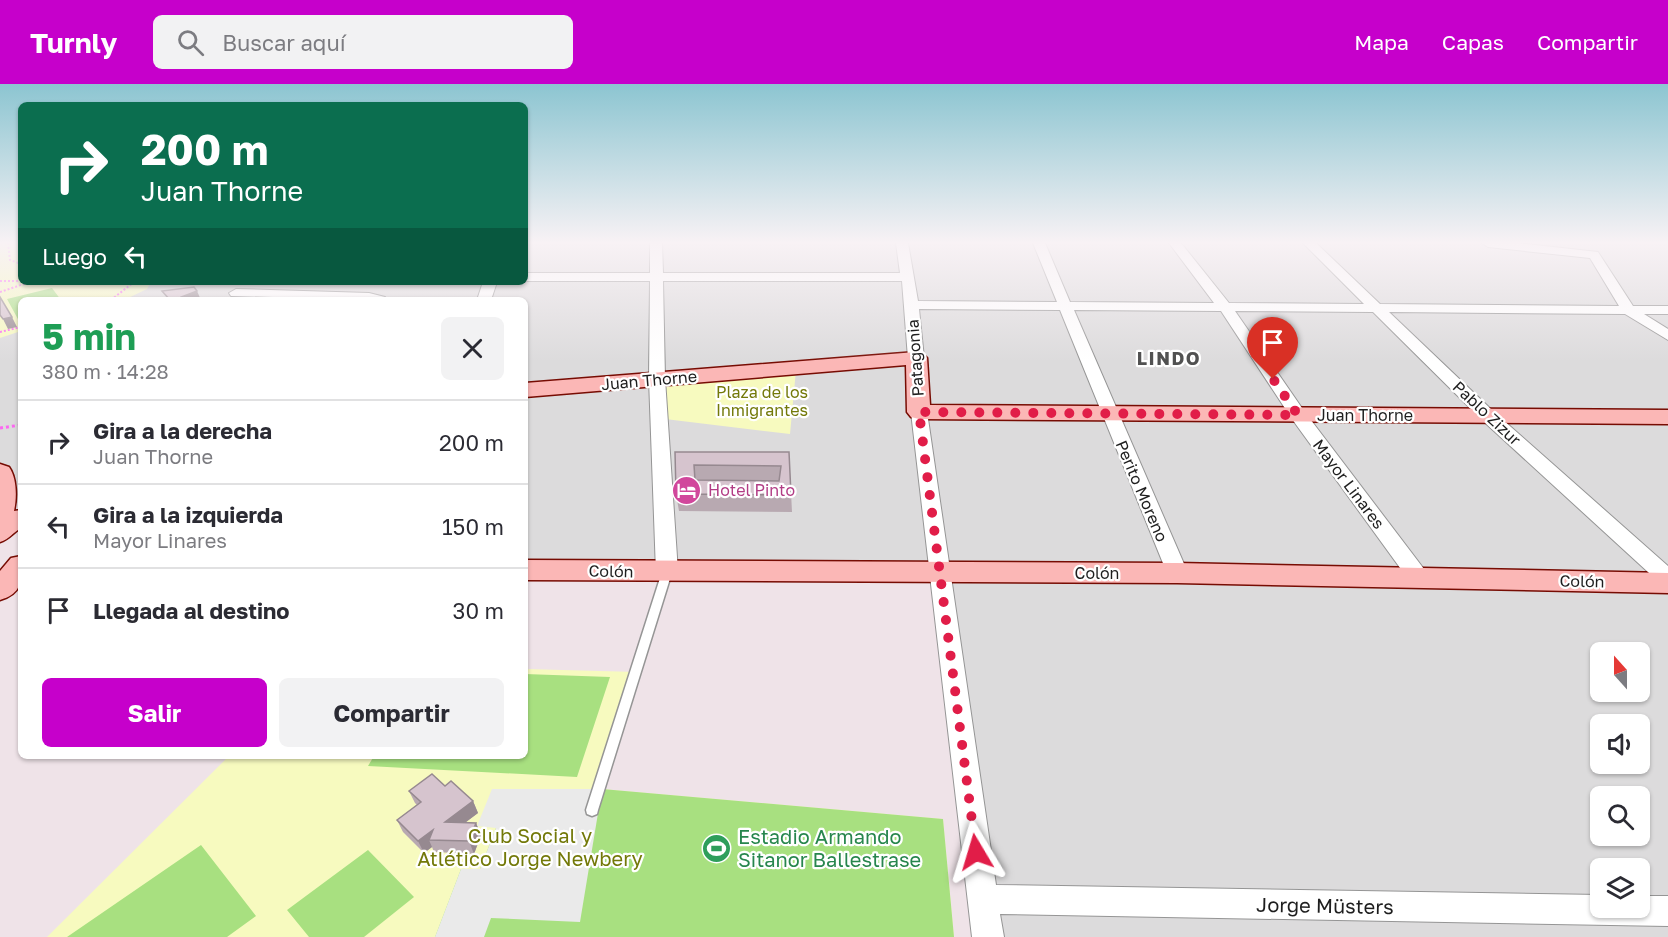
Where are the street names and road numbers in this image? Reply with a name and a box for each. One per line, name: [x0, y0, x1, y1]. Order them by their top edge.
street label: Patagonia: [902, 319, 928, 397]
street label: Juan Thorne: [600, 366, 698, 394]
street label: Pablo Zizur: [1449, 376, 1525, 450]
street label: Juan Thorne: [1317, 405, 1413, 425]
street label: Mayor Linares: [1309, 435, 1389, 533]
street label: Perito Moreno: [1112, 437, 1172, 545]
street label: Colón: [588, 561, 634, 581]
street label: Colón: [1075, 563, 1119, 583]
street label: Colón: [1559, 571, 1605, 591]
street label: Jorge Müsters: [1256, 892, 1394, 918]

